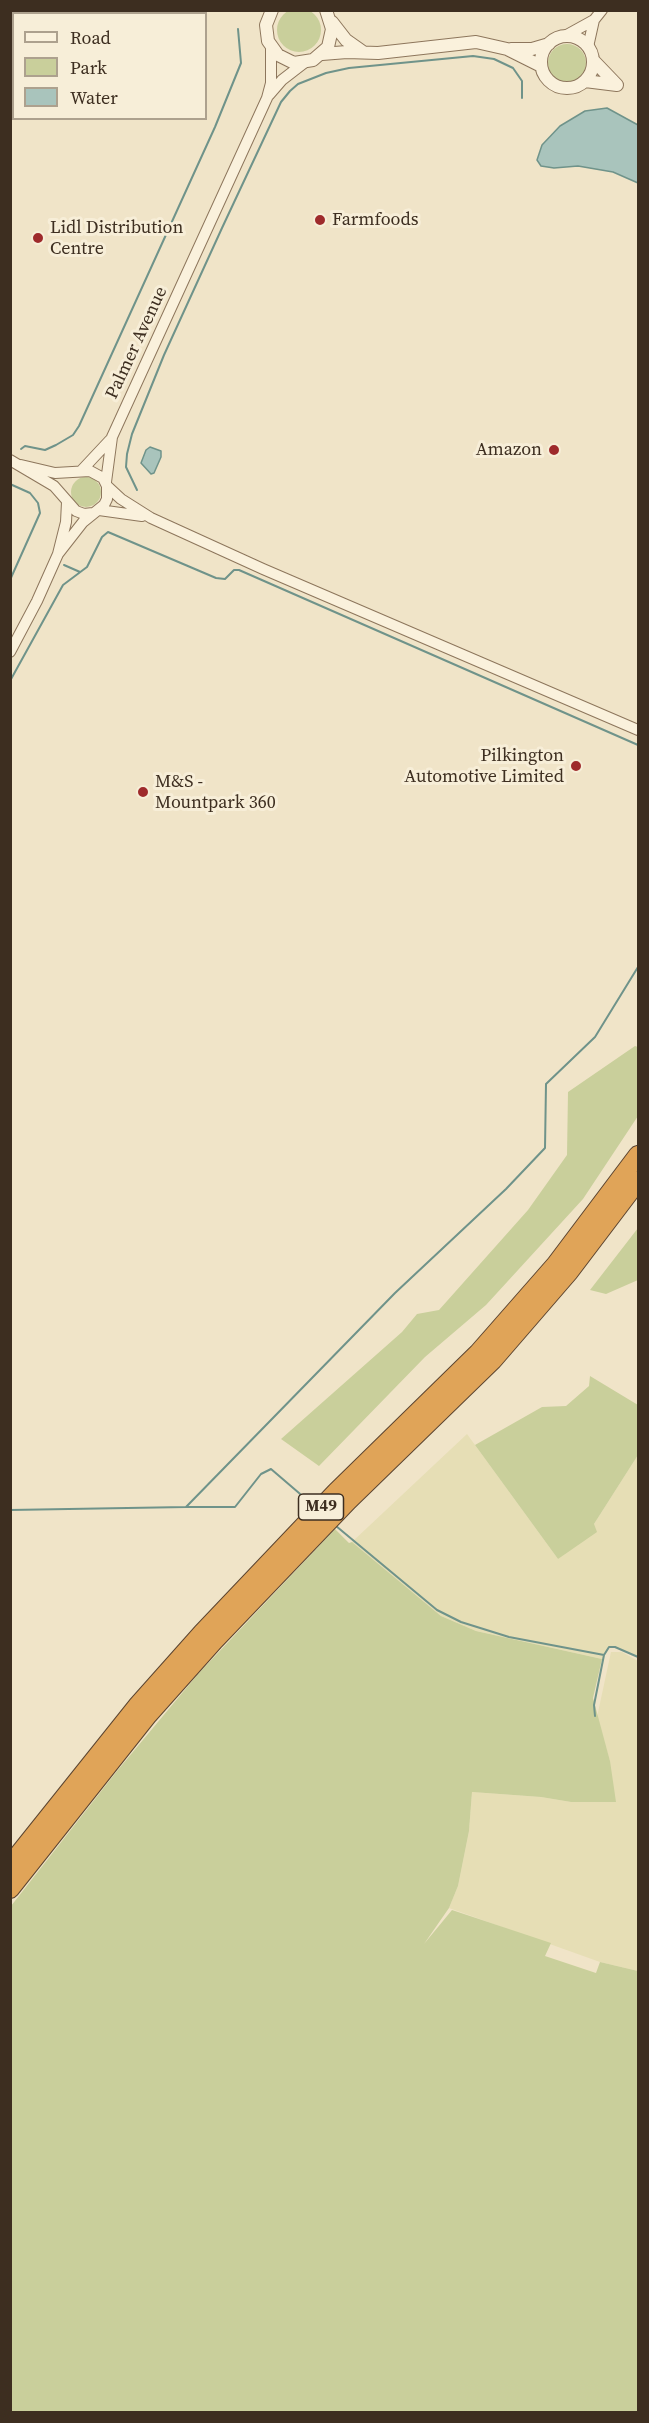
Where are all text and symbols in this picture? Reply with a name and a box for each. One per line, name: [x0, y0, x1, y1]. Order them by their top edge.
legend: [12, 12, 207, 120]
text: Road: [70, 25, 111, 50]
text: Park: [70, 55, 107, 80]
text: Water: [70, 85, 118, 110]
place label: Farmfoods: [332, 209, 418, 231]
marker: Farmfoods: [313, 213, 327, 227]
place label: Lidl Distribution Centre: [50, 217, 183, 260]
marker: Lidl Distribution Centre: [31, 231, 45, 245]
street label: Palmer Avenue: [102, 283, 172, 403]
place label: Amazon: [476, 439, 542, 461]
marker: Amazon: [547, 443, 561, 457]
place label: Pilkington Automotive Limited: [404, 745, 564, 788]
marker: Pilkington Automotive Limited: [569, 759, 583, 773]
place label: M&S - Mountpark 360: [155, 771, 276, 814]
marker: M&S - Mountpark 360: [136, 785, 150, 799]
road number: M49: [298, 1494, 344, 1520]

